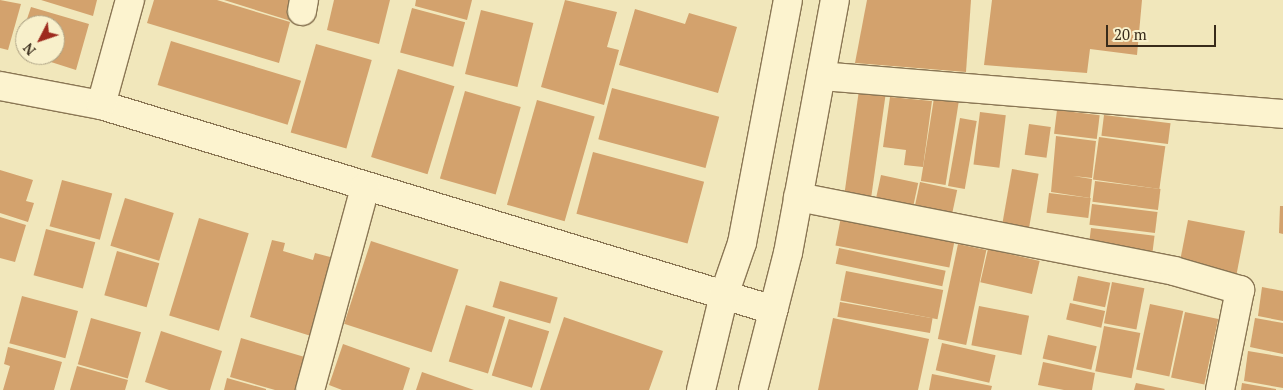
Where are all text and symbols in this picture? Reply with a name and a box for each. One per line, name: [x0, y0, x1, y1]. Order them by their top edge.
north arrow: [15, 15, 65, 65]
scale bar: [1108, 15, 1218, 47]
text: 20 m: [1114, 24, 1147, 44]
text: N: [18, 39, 40, 60]

